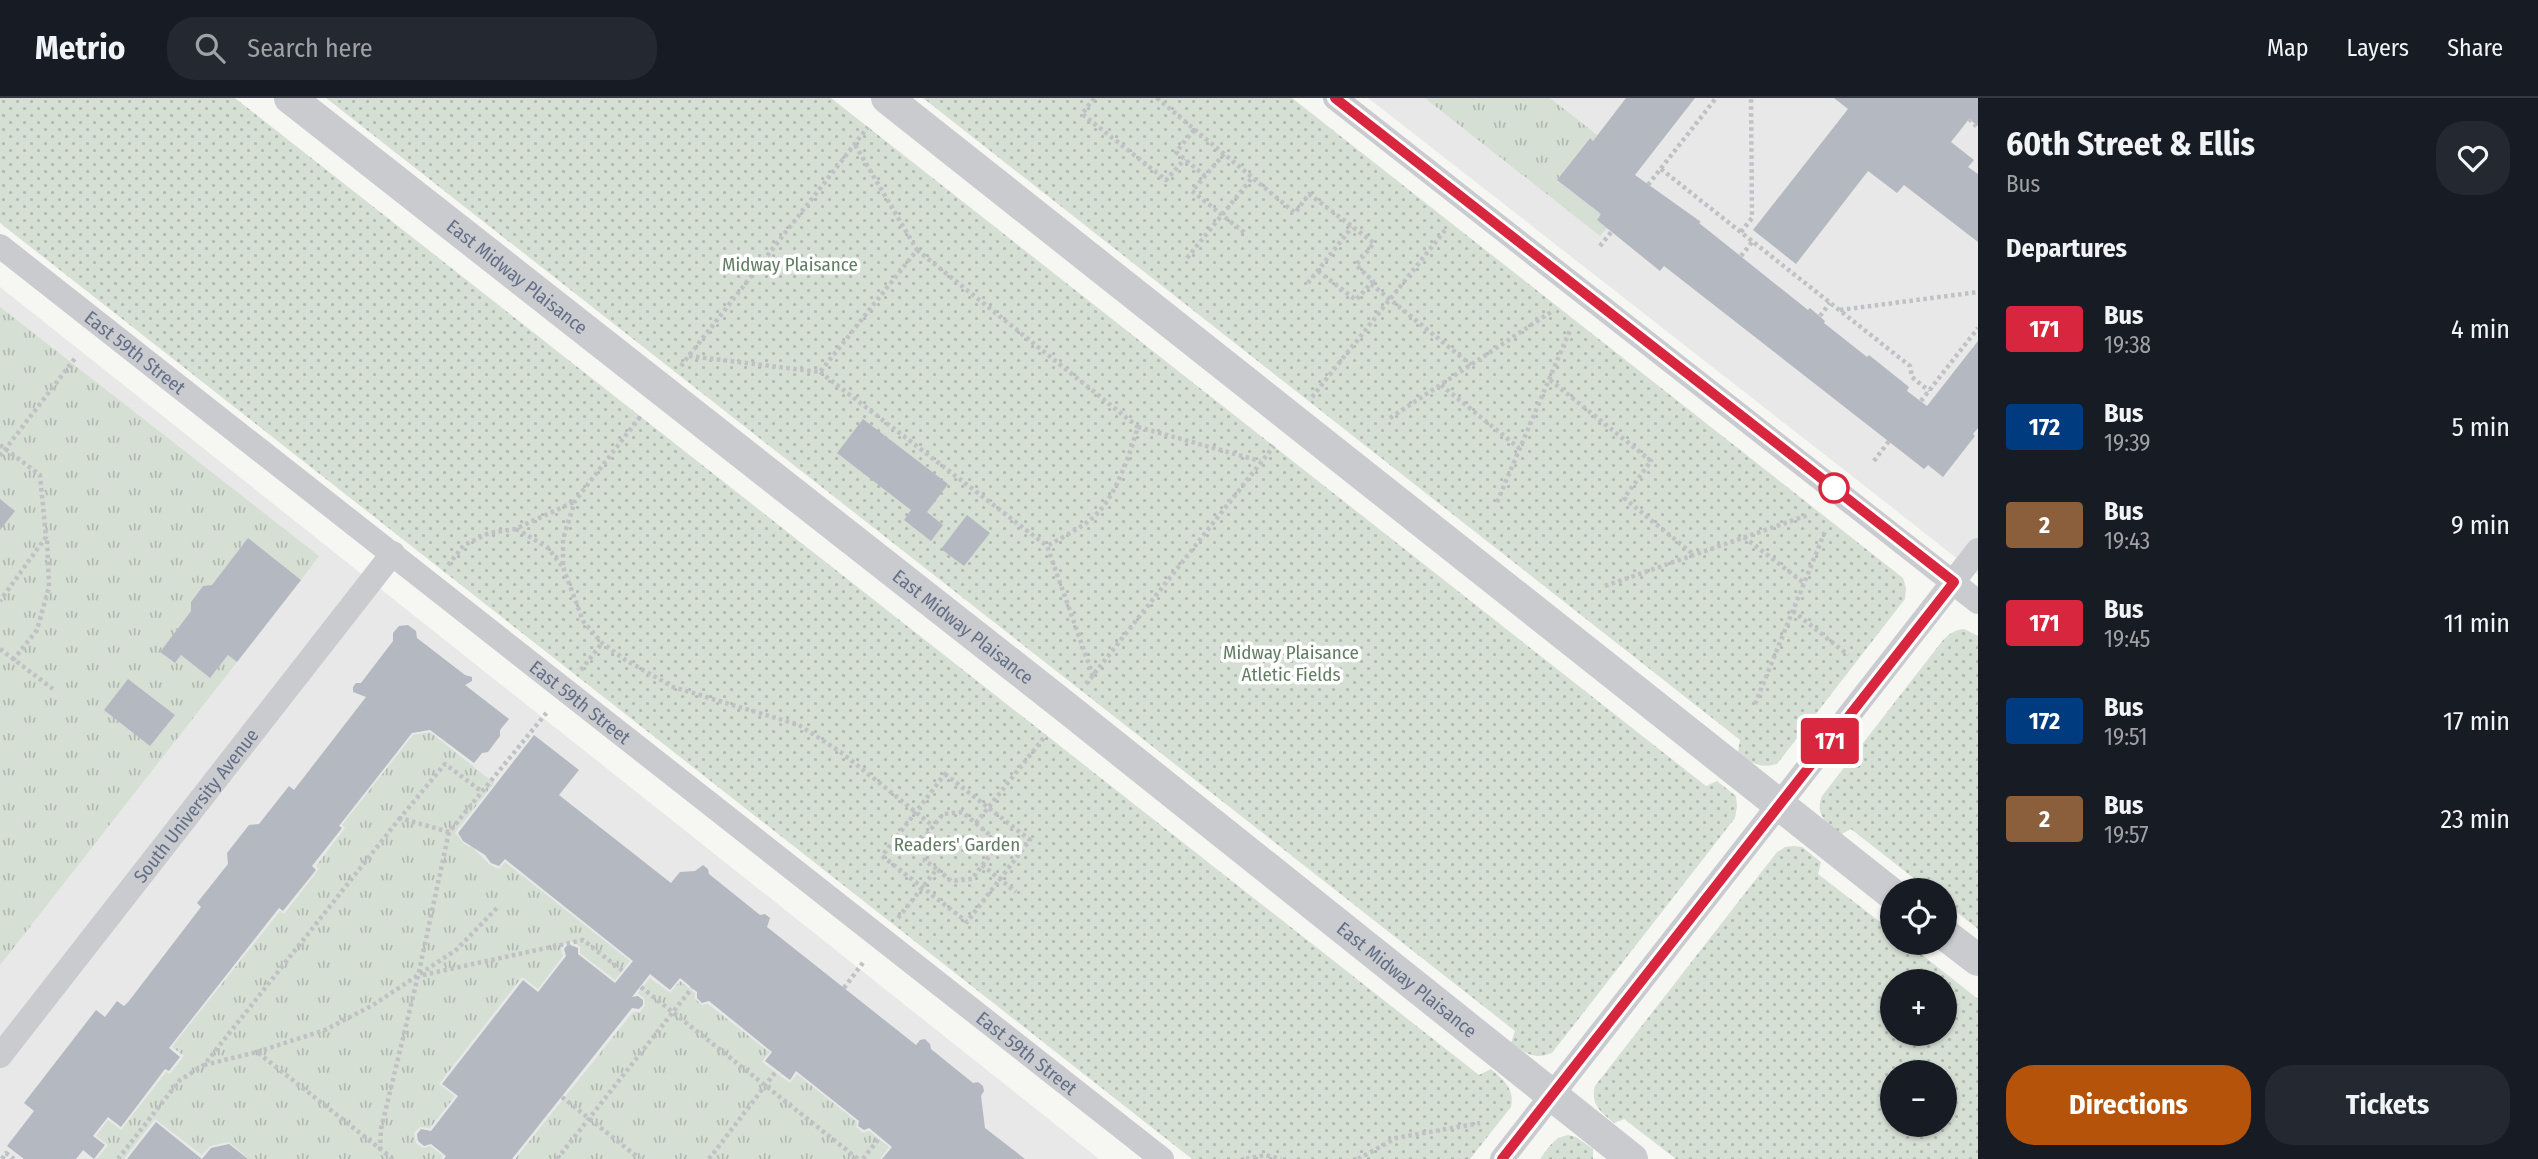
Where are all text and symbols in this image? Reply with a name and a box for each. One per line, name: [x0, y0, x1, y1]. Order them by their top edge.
search box: [167, 17, 657, 80]
text: Metrio: [35, 28, 125, 68]
icon: search: [191, 29, 229, 67]
text: Search here: [247, 33, 373, 64]
text: Map: [2267, 34, 2309, 62]
text: Layers: [2347, 34, 2409, 62]
text: Share: [2447, 34, 2503, 62]
button: heart: [2436, 121, 2510, 195]
text: 60th Street & Ellis: [2006, 124, 2255, 164]
text: Bus: [2006, 170, 2040, 198]
street label: East Midway Plaisance: [442, 214, 592, 339]
text: Departures: [2006, 233, 2127, 264]
park label: Midway Plaisance: [722, 253, 858, 276]
text: Bus: [2104, 300, 2143, 331]
street label: East 59th Street: [80, 306, 191, 399]
text: 4 min: [2451, 314, 2510, 345]
text: 171: [2029, 315, 2060, 343]
text: 19:38: [2104, 331, 2151, 359]
text: Bus: [2104, 398, 2143, 429]
text: 5 min: [2452, 412, 2510, 443]
text: 172: [2029, 413, 2060, 441]
text: 19:39: [2104, 429, 2151, 457]
unlabelled marker: [1819, 473, 1849, 503]
text: Bus: [2104, 496, 2143, 527]
text: 9 min: [2451, 510, 2510, 541]
text: 2: [2039, 511, 2050, 539]
text: 19:43: [2104, 527, 2150, 555]
street label: East Midway Plaisance: [888, 564, 1038, 689]
text: Bus: [2104, 594, 2143, 625]
text: 11 min: [2444, 608, 2510, 639]
text: 171: [2029, 609, 2060, 637]
text: 19:45: [2104, 625, 2150, 653]
park label: Midway Plaisance Atletic Fields: [1223, 641, 1359, 686]
street label: East 59th Street: [525, 655, 636, 749]
text: Bus: [2104, 692, 2143, 723]
text: 17 min: [2443, 706, 2510, 737]
text: 172: [2029, 707, 2060, 735]
line badge: 171: [1790, 718, 1870, 764]
text: 19:51: [2104, 723, 2148, 751]
street label: South University Avenue: [128, 724, 263, 887]
text: 171: [1815, 727, 1845, 755]
text: Bus: [2104, 790, 2143, 821]
text: 23 min: [2441, 804, 2510, 835]
text: 2: [2039, 805, 2050, 833]
text: 19:57: [2104, 821, 2149, 849]
park label: Readers' Garden: [894, 833, 1020, 856]
map controls: [1880, 878, 1957, 1137]
button: locate: [1880, 878, 1957, 955]
street label: East Midway Plaisance: [1332, 917, 1482, 1042]
button: +: [1880, 969, 1957, 1046]
street label: East 59th Street: [972, 1006, 1083, 1100]
button: −: [1880, 1060, 1957, 1137]
button: Directions: [2006, 1065, 2251, 1145]
button: Tickets: [2265, 1065, 2510, 1145]

